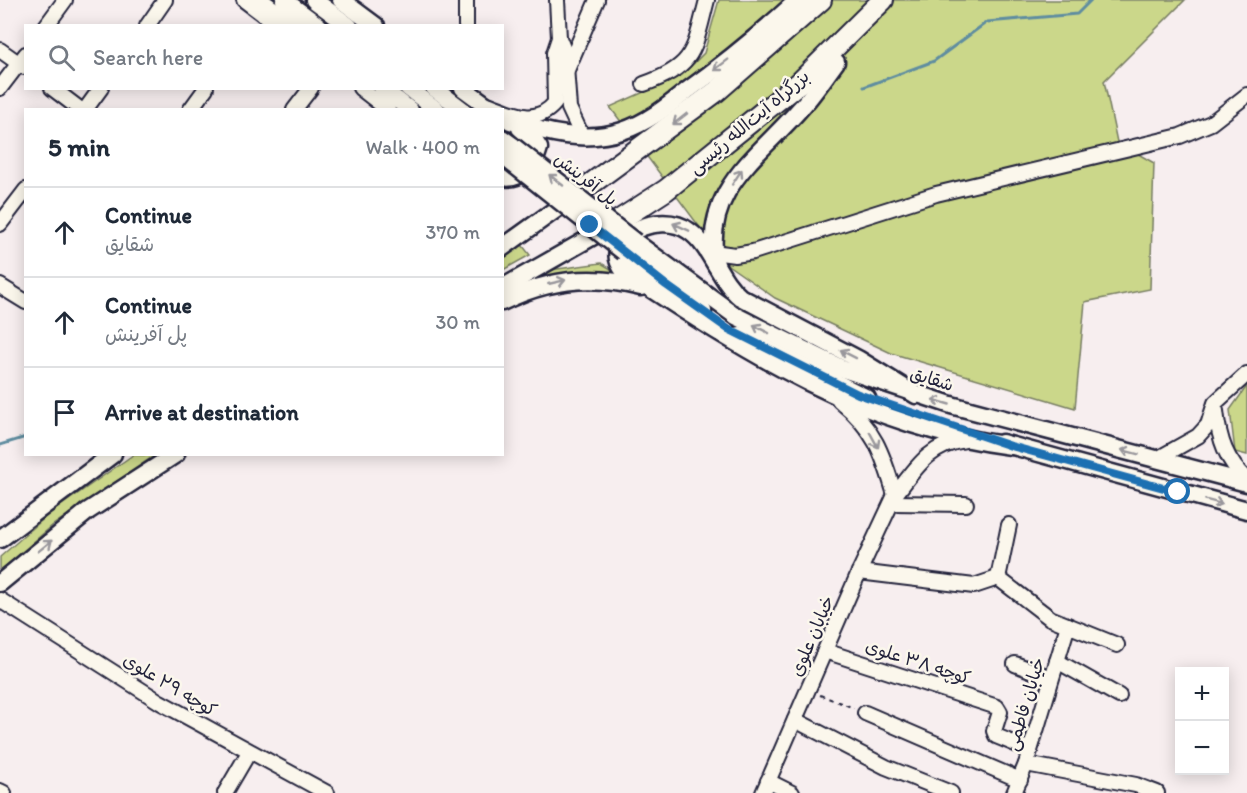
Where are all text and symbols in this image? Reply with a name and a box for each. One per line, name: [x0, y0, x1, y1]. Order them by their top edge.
search box: [24, 24, 504, 90]
icon: search: [45, 41, 78, 74]
text: Search here: [93, 44, 203, 71]
one-way arrow: [714, 59, 730, 72]
street label: بزرگراه آیت‌الله رئیسی: [684, 65, 814, 179]
one-way arrow: [672, 113, 688, 126]
text: 5 min: [48, 131, 110, 163]
text: Walk · 400 m: [366, 135, 480, 159]
street label: پل آفرینش: [549, 147, 622, 211]
one-way arrow: [731, 169, 743, 186]
one-way arrow: [548, 173, 564, 186]
text: Continue: [105, 202, 192, 229]
route end: [576, 211, 602, 237]
icon: ahead: [48, 216, 81, 249]
text: 370 m: [426, 220, 480, 244]
one-way arrow: [672, 221, 690, 233]
text: شقایق: [105, 232, 154, 256]
one-way arrow: [547, 276, 566, 288]
text: Continue: [105, 292, 192, 319]
icon: ahead: [48, 306, 81, 339]
text: 30 m: [435, 310, 480, 334]
text: پل آفرینش: [105, 322, 187, 346]
one-way arrow: [752, 323, 770, 334]
one-way arrow: [840, 348, 858, 359]
street label: شقایق: [908, 362, 956, 396]
icon: arrive: [48, 396, 81, 429]
one-way arrow: [932, 396, 951, 407]
text: Arrive at destination: [105, 399, 299, 426]
one-way arrow: [869, 430, 880, 448]
one-way arrow: [1120, 445, 1139, 457]
route start: [1164, 478, 1190, 504]
one-way arrow: [1204, 496, 1223, 508]
one-way arrow: [37, 539, 52, 553]
street label: خیابان علوی: [785, 592, 840, 680]
street label: کوچه ۳۸ علوی: [862, 635, 974, 690]
street label: کوچه ۲۹ علوی: [119, 648, 221, 723]
street label: خیابان فاطمی: [1000, 655, 1050, 753]
map controls: [1175, 667, 1229, 775]
button: +: [1175, 667, 1229, 721]
button: −: [1175, 721, 1229, 775]

